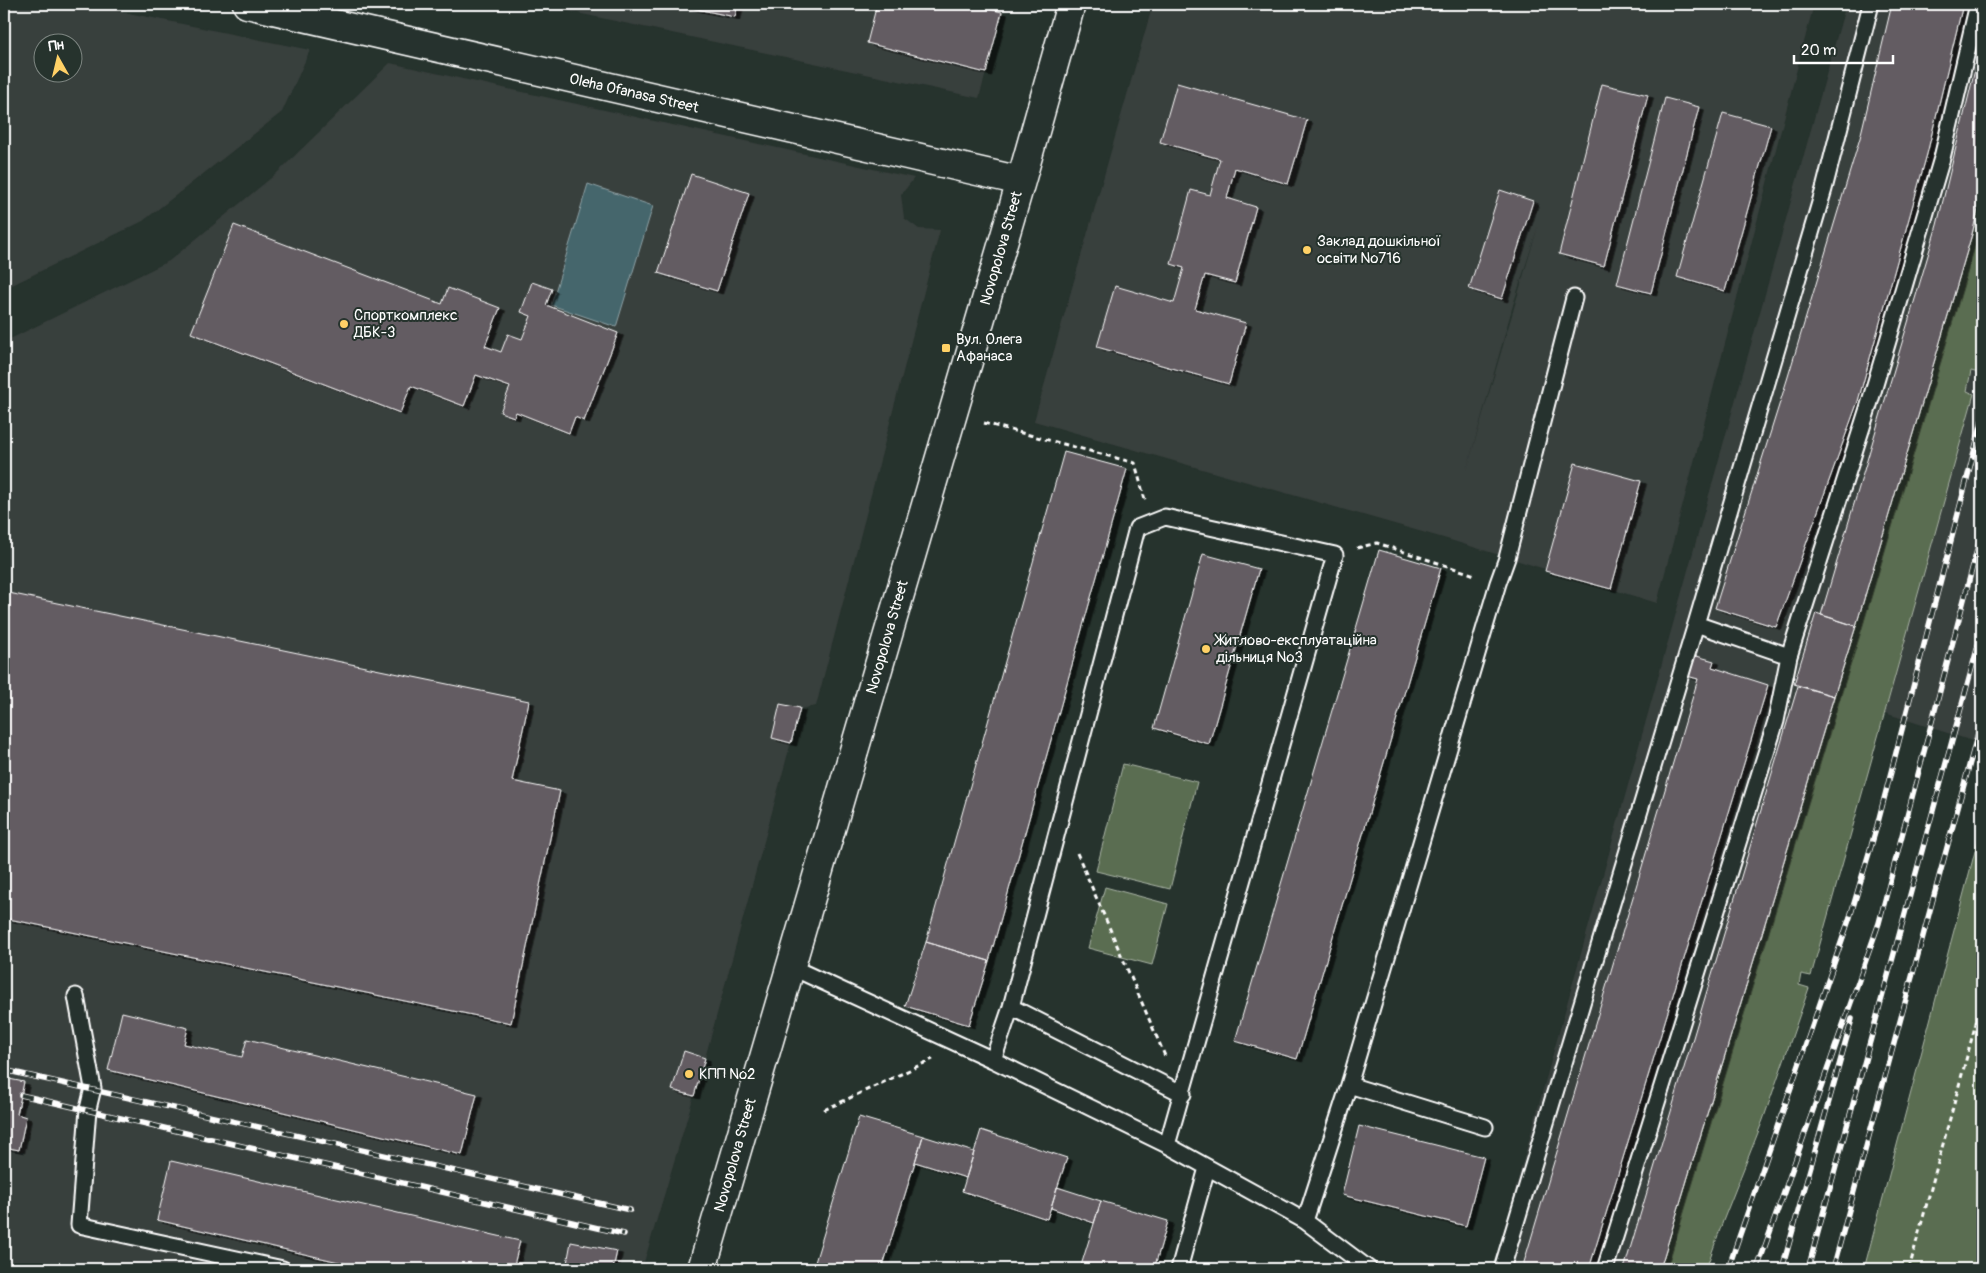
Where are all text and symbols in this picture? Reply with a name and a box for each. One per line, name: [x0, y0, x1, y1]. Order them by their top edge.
north arrow: [32, 32, 82, 82]
scale bar: [1794, 32, 1892, 64]
text: Пн: [47, 36, 65, 55]
text: 20 m: [1801, 41, 1836, 60]
street label: Oleha Ofanasa Street: [567, 69, 701, 118]
street label: Novopolova Street: [976, 188, 1027, 307]
place label: Заклад дошкільної освіти №716: [1317, 232, 1441, 268]
marker: Заклад дошкільної освіти №716: [1301, 244, 1313, 256]
place label: Спорткомплекс ДБК-3: [353, 306, 458, 342]
marker: Спорткомплекс ДБК-3: [338, 318, 350, 330]
place label: Вул. Олега Афанаса: [956, 330, 1022, 366]
marker: Вул. Олега Афанаса: [940, 342, 952, 354]
street label: Novopolova Street: [862, 577, 913, 696]
place label: Житлово-експлуатаційна дільниця №3: [1214, 631, 1377, 667]
marker: Житлово-експлуатаційна дільниця №3: [1200, 643, 1212, 655]
place label: КПП №2: [699, 1065, 755, 1084]
marker: КПП №2: [683, 1068, 695, 1080]
street label: Novopolova Street: [710, 1095, 761, 1214]

